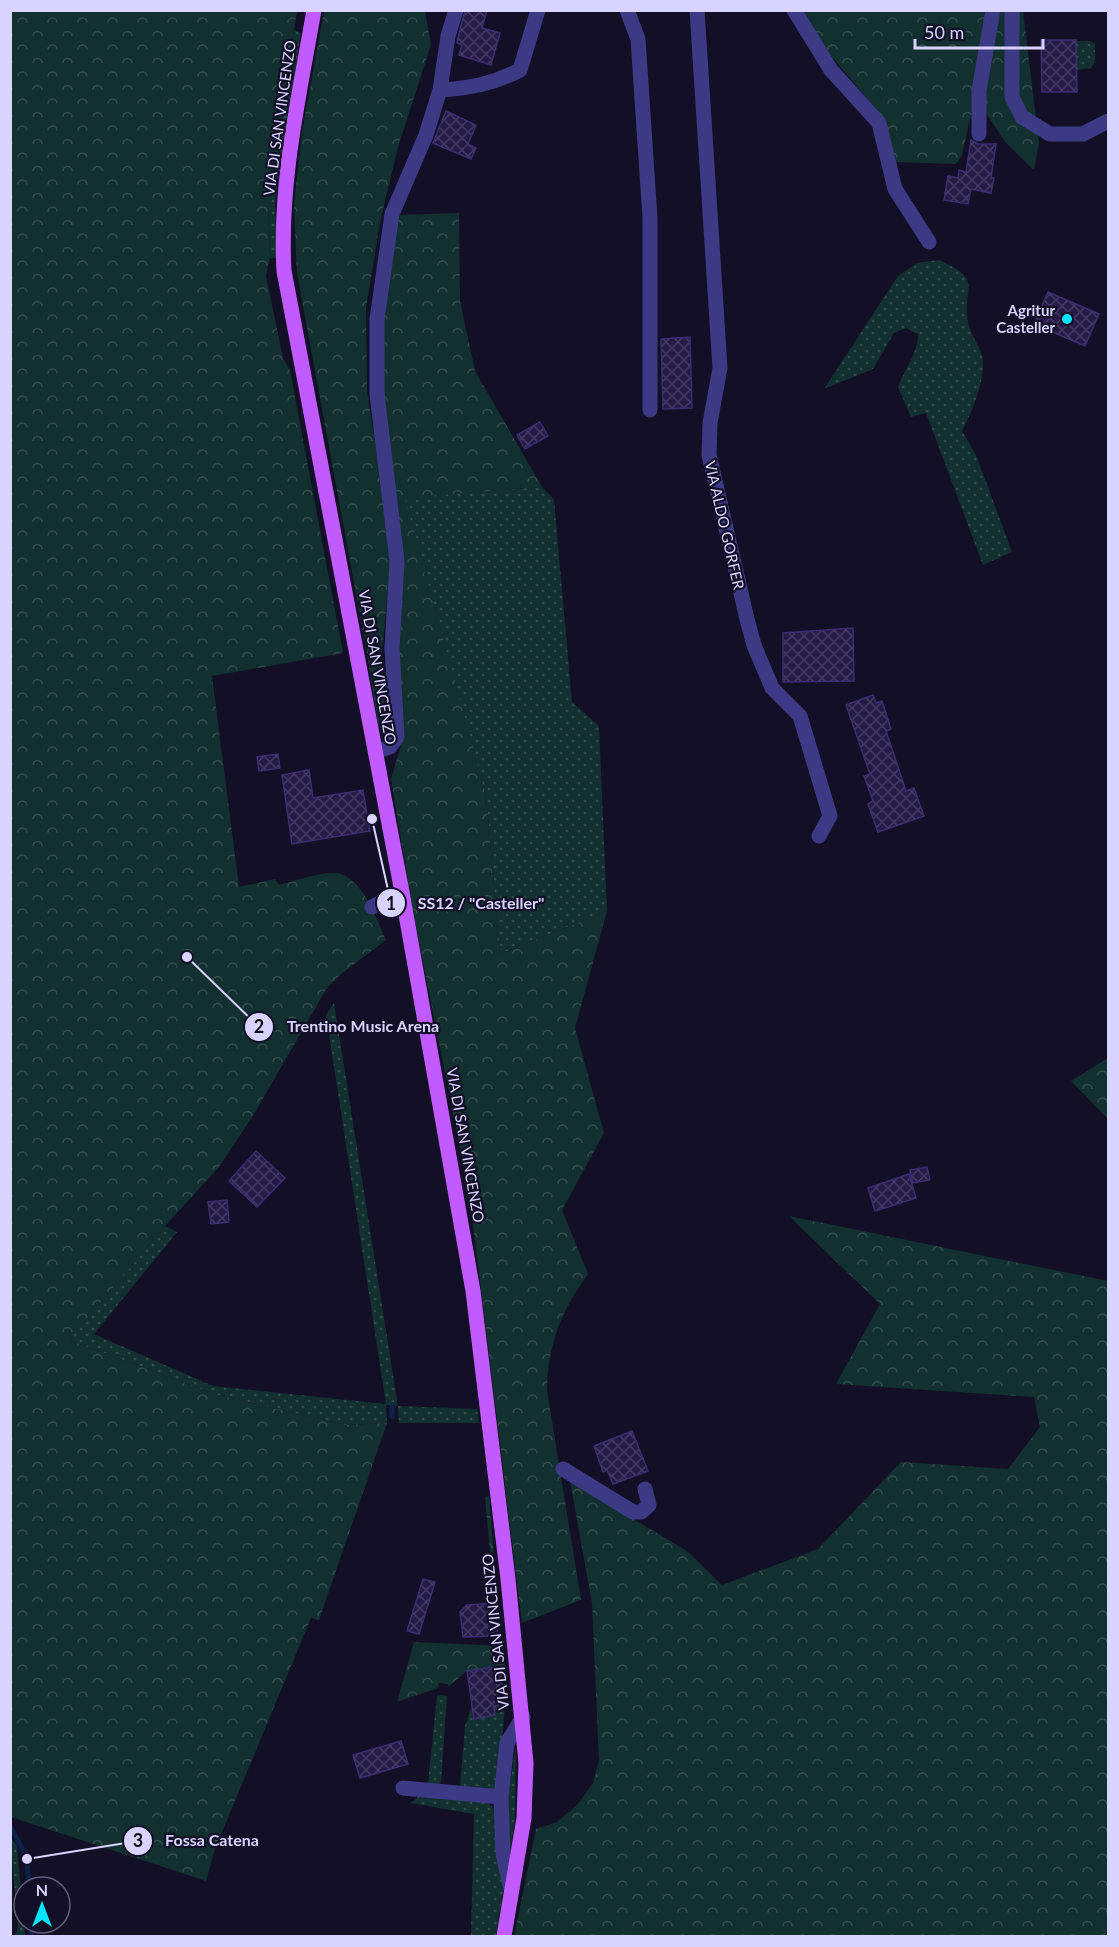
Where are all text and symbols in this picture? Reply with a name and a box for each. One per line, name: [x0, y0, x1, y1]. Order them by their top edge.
scale bar: [915, 12, 1042, 50]
text: 50 m: [924, 21, 964, 43]
street label: VIA DI SAN VINCENZO: [259, 39, 299, 197]
place label: Agritur Casteller: [996, 301, 1055, 336]
marker: Agritur Casteller: [1060, 312, 1074, 326]
street label: VIA ALDO GORFER: [701, 459, 749, 592]
street label: VIA DI SAN VINCENZO: [356, 588, 400, 746]
callout: SS12 / "Casteller": [376, 886, 556, 920]
text: 1: [386, 892, 396, 914]
text: SS12 / "Casteller": [418, 893, 544, 912]
callout: Trentino Music Arena: [244, 1010, 451, 1044]
text: 2: [254, 1015, 264, 1037]
text: Trentino Music Arena: [287, 1016, 439, 1035]
street label: VIA DI SAN VINCENZO: [444, 1066, 488, 1224]
street label: VIA DI SAN VINCENZO: [478, 1553, 512, 1711]
callout: Fossa Catena: [123, 1824, 271, 1858]
text: 3: [133, 1829, 143, 1851]
text: Fossa Catena: [165, 1830, 259, 1849]
north arrow: [12, 1875, 72, 1935]
text: N: [36, 1880, 48, 1899]

